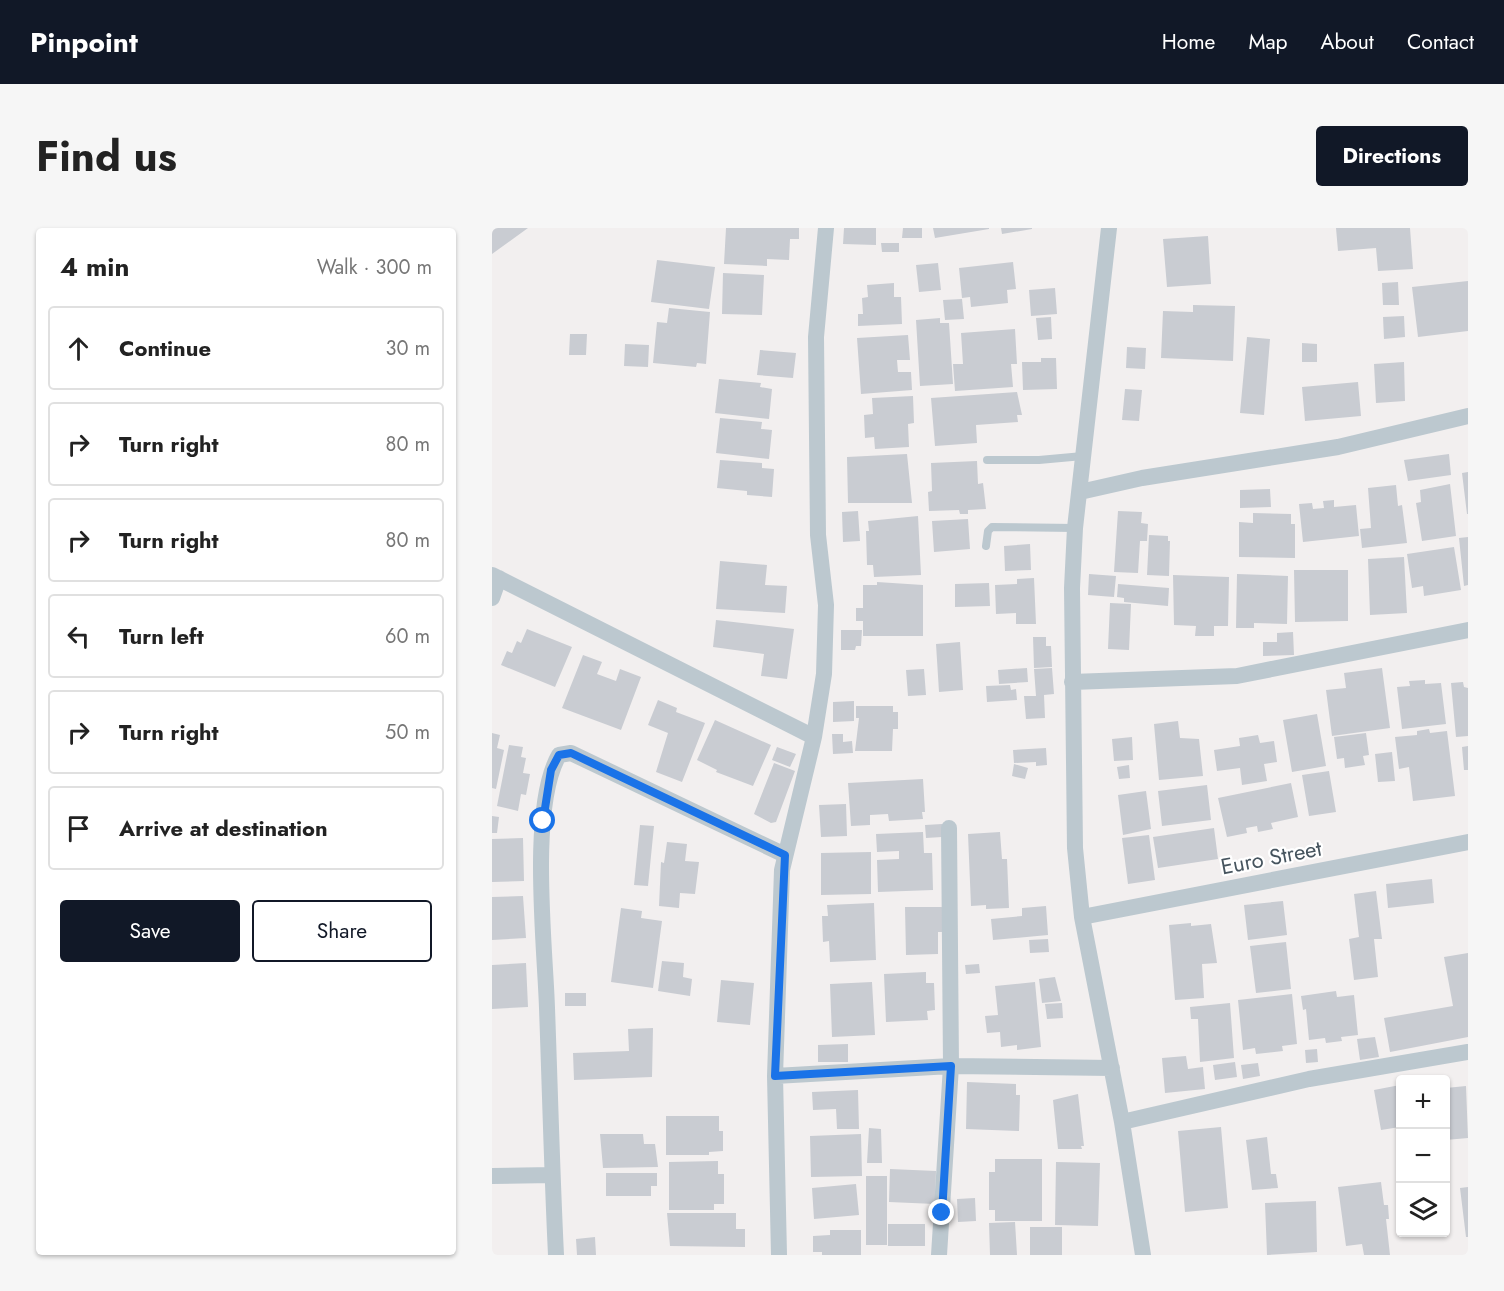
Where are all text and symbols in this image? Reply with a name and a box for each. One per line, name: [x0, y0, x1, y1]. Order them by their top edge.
text: Pinpoint: [30, 22, 138, 63]
text: Home: [1162, 27, 1215, 57]
text: Map: [1248, 27, 1288, 57]
text: About: [1321, 27, 1374, 57]
text: Contact: [1407, 27, 1474, 57]
text: Find us: [36, 126, 177, 187]
button: Directions: [1316, 126, 1468, 186]
text: 4 min: [60, 248, 129, 286]
text: Walk · 300 m: [317, 253, 432, 282]
icon: ahead: [62, 332, 95, 365]
text: Continue: [119, 332, 211, 364]
text: 30 m: [385, 334, 430, 363]
icon: right: [62, 428, 95, 461]
text: Turn right: [119, 428, 219, 460]
text: 80 m: [385, 430, 430, 459]
icon: right: [62, 524, 95, 557]
text: Turn right: [119, 524, 219, 556]
text: 80 m: [385, 526, 430, 555]
icon: left: [62, 620, 95, 653]
text: Turn left: [119, 620, 204, 652]
text: 60 m: [385, 622, 430, 651]
icon: right: [62, 716, 95, 749]
text: Turn right: [119, 716, 219, 748]
text: 50 m: [385, 718, 430, 747]
route start: [529, 807, 555, 833]
icon: arrive: [62, 812, 95, 845]
text: Arrive at destination: [119, 812, 328, 844]
street label: Euro Street: [1218, 831, 1325, 882]
button: Save: [60, 900, 240, 962]
button: Share: [252, 900, 432, 962]
map controls: [1396, 1075, 1450, 1237]
button: +: [1396, 1075, 1450, 1129]
button: −: [1396, 1129, 1450, 1183]
button: layers: [1396, 1183, 1450, 1237]
route end: [928, 1199, 954, 1225]

